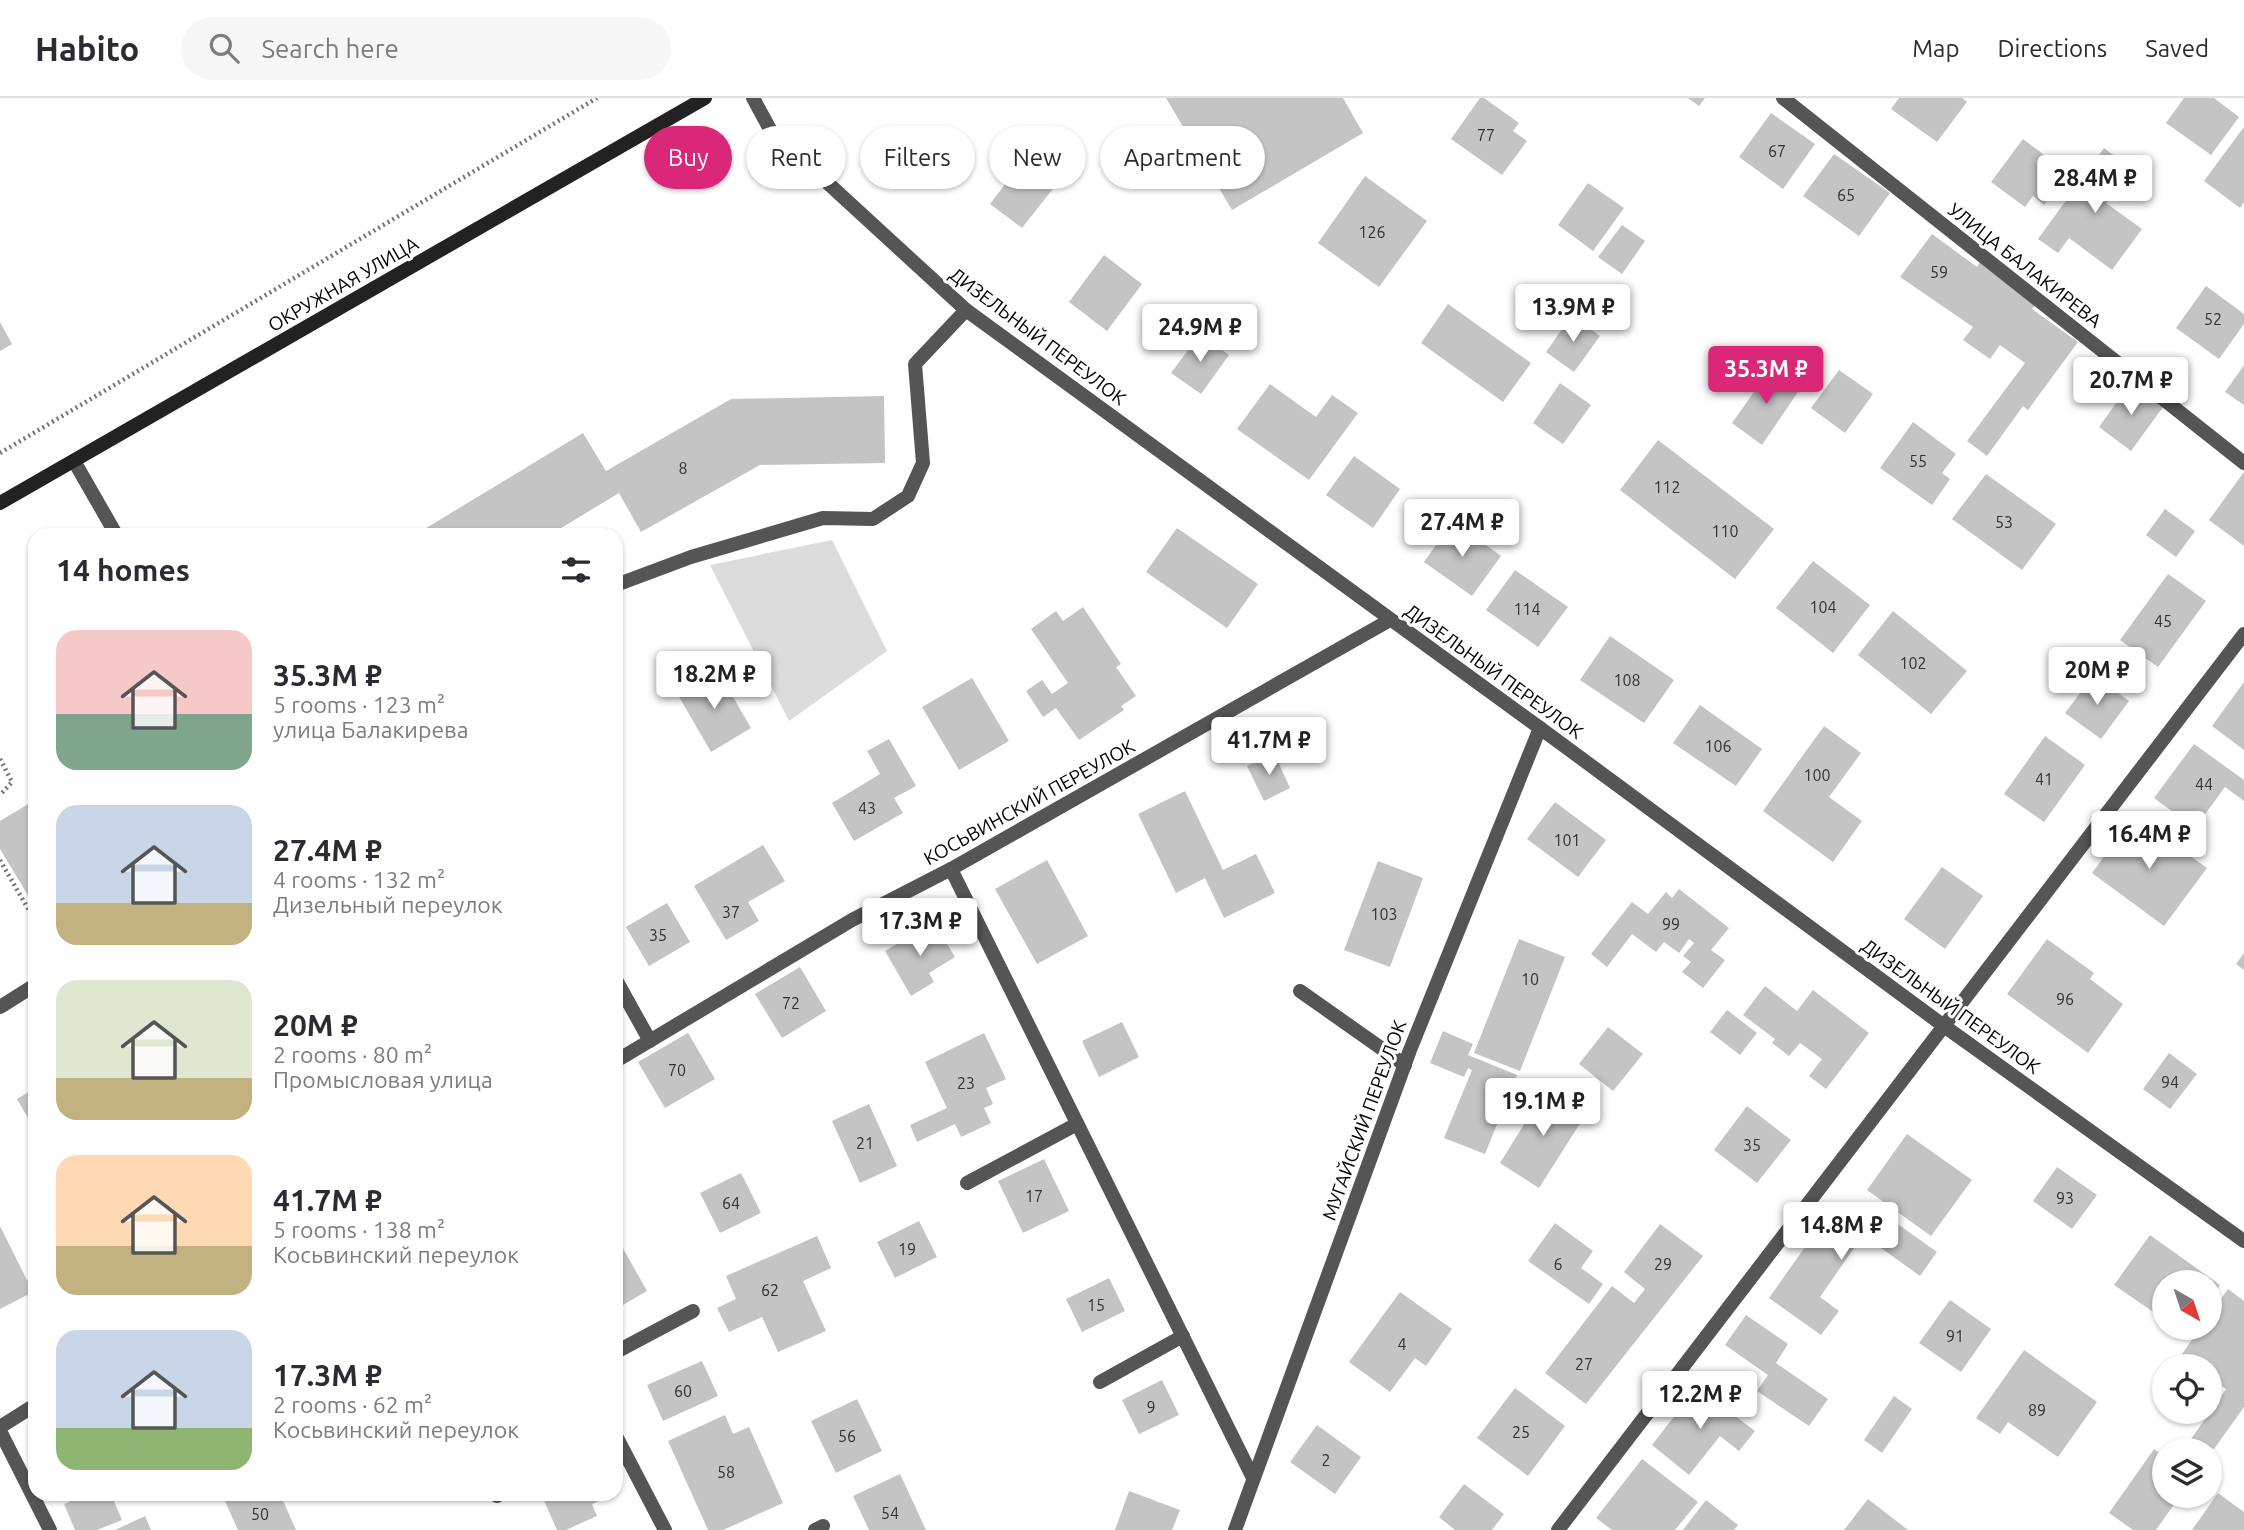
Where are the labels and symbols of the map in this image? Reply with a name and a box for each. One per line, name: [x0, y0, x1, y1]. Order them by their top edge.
house number: 77: [1477, 126, 1495, 144]
house number: 67: [1768, 142, 1786, 160]
pin: 28.4M ₽: [2030, 156, 2160, 215]
house number: 65: [1837, 186, 1855, 204]
street label: УЛИЦА БАЛАКИРЕВА: [1944, 198, 2107, 332]
house number: 126: [1358, 223, 1386, 241]
street label: ОКРУЖНАЯ УЛИЦА: [264, 232, 423, 336]
street label: ДИЗЕЛЬНЫЙ ПЕРЕУЛОК: [946, 263, 1131, 410]
house number: 59: [1930, 263, 1948, 281]
pin: 13.9M ₽: [1508, 285, 1638, 344]
pin: 24.9M ₽: [1135, 304, 1265, 364]
house number: 52: [2204, 310, 2222, 328]
pin: 35.3M ₽: [1701, 346, 1831, 406]
pin: 20.7M ₽: [2066, 358, 2196, 417]
house number: 55: [1909, 452, 1927, 470]
house number: 8: [678, 459, 688, 477]
house number: 112: [1653, 478, 1681, 496]
pin: 27.4M ₽: [1397, 500, 1527, 559]
house number: 53: [1995, 513, 2013, 531]
house number: 110: [1711, 522, 1739, 540]
house number: 104: [1809, 598, 1837, 616]
street label: ДИЗЕЛЬНЫЙ ПЕРЕУЛОК: [1401, 599, 1588, 743]
house number: 114: [1513, 600, 1541, 618]
house number: 45: [2154, 612, 2172, 630]
pin: 20M ₽: [2048, 648, 2146, 707]
pin: 18.2M ₽: [649, 652, 779, 711]
house number: 102: [1899, 654, 1927, 672]
house number: 108: [1613, 671, 1641, 689]
pin: 41.7M ₽: [1204, 718, 1334, 777]
street label: КОСЬВИНСКИЙ ПЕРЕУЛОК: [920, 735, 1139, 869]
house number: 106: [1704, 737, 1732, 755]
house number: 100: [1803, 766, 1831, 784]
house number: 41: [2035, 770, 2053, 788]
house number: 44: [2195, 775, 2213, 793]
house number: 43: [858, 799, 876, 817]
pin: 16.4M ₽: [2084, 812, 2214, 871]
house number: 101: [1553, 831, 1581, 849]
pin: 17.3M ₽: [855, 898, 985, 958]
house number: 37: [722, 903, 740, 921]
house number: 103: [1370, 905, 1398, 923]
house number: 99: [1662, 915, 1680, 933]
house number: 35: [649, 926, 667, 944]
street label: ДИЗЕЛЬНЫЙ ПЕРЕУЛОК: [1858, 934, 2045, 1078]
house number: 10: [1521, 970, 1539, 988]
house number: 96: [2056, 990, 2074, 1008]
house number: 72: [782, 994, 800, 1012]
street label: МУГАЙСКИЙ ПЕРЕУЛОК: [1318, 1017, 1411, 1223]
house number: 70: [668, 1061, 686, 1079]
house number: 94: [2161, 1073, 2179, 1091]
house number: 23: [957, 1074, 975, 1092]
pin: 19.1M ₽: [1478, 1079, 1608, 1138]
house number: 21: [856, 1134, 874, 1152]
house number: 35: [1743, 1136, 1761, 1154]
house number: 17: [1025, 1187, 1043, 1205]
house number: 93: [2056, 1189, 2074, 1207]
house number: 64: [722, 1194, 740, 1212]
pin: 14.8M ₽: [1776, 1202, 1906, 1262]
house number: 19: [898, 1240, 916, 1258]
house number: 6: [1553, 1255, 1563, 1273]
house number: 29: [1654, 1255, 1672, 1273]
north arrow: [2152, 1270, 2222, 1340]
house number: 62: [761, 1281, 779, 1299]
house number: 15: [1087, 1296, 1105, 1314]
house number: 91: [1946, 1327, 1964, 1345]
house number: 4: [1397, 1335, 1407, 1353]
house number: 27: [1575, 1355, 1593, 1373]
pin: 12.2M ₽: [1635, 1372, 1765, 1431]
house number: 60: [674, 1382, 692, 1400]
house number: 9: [1146, 1398, 1156, 1416]
house number: 89: [2028, 1401, 2046, 1419]
house number: 25: [1512, 1423, 1530, 1441]
house number: 56: [838, 1427, 856, 1445]
house number: 2: [1321, 1451, 1331, 1469]
house number: 58: [717, 1463, 735, 1481]
house number: 54: [881, 1504, 899, 1522]
house number: 50: [251, 1505, 269, 1523]

